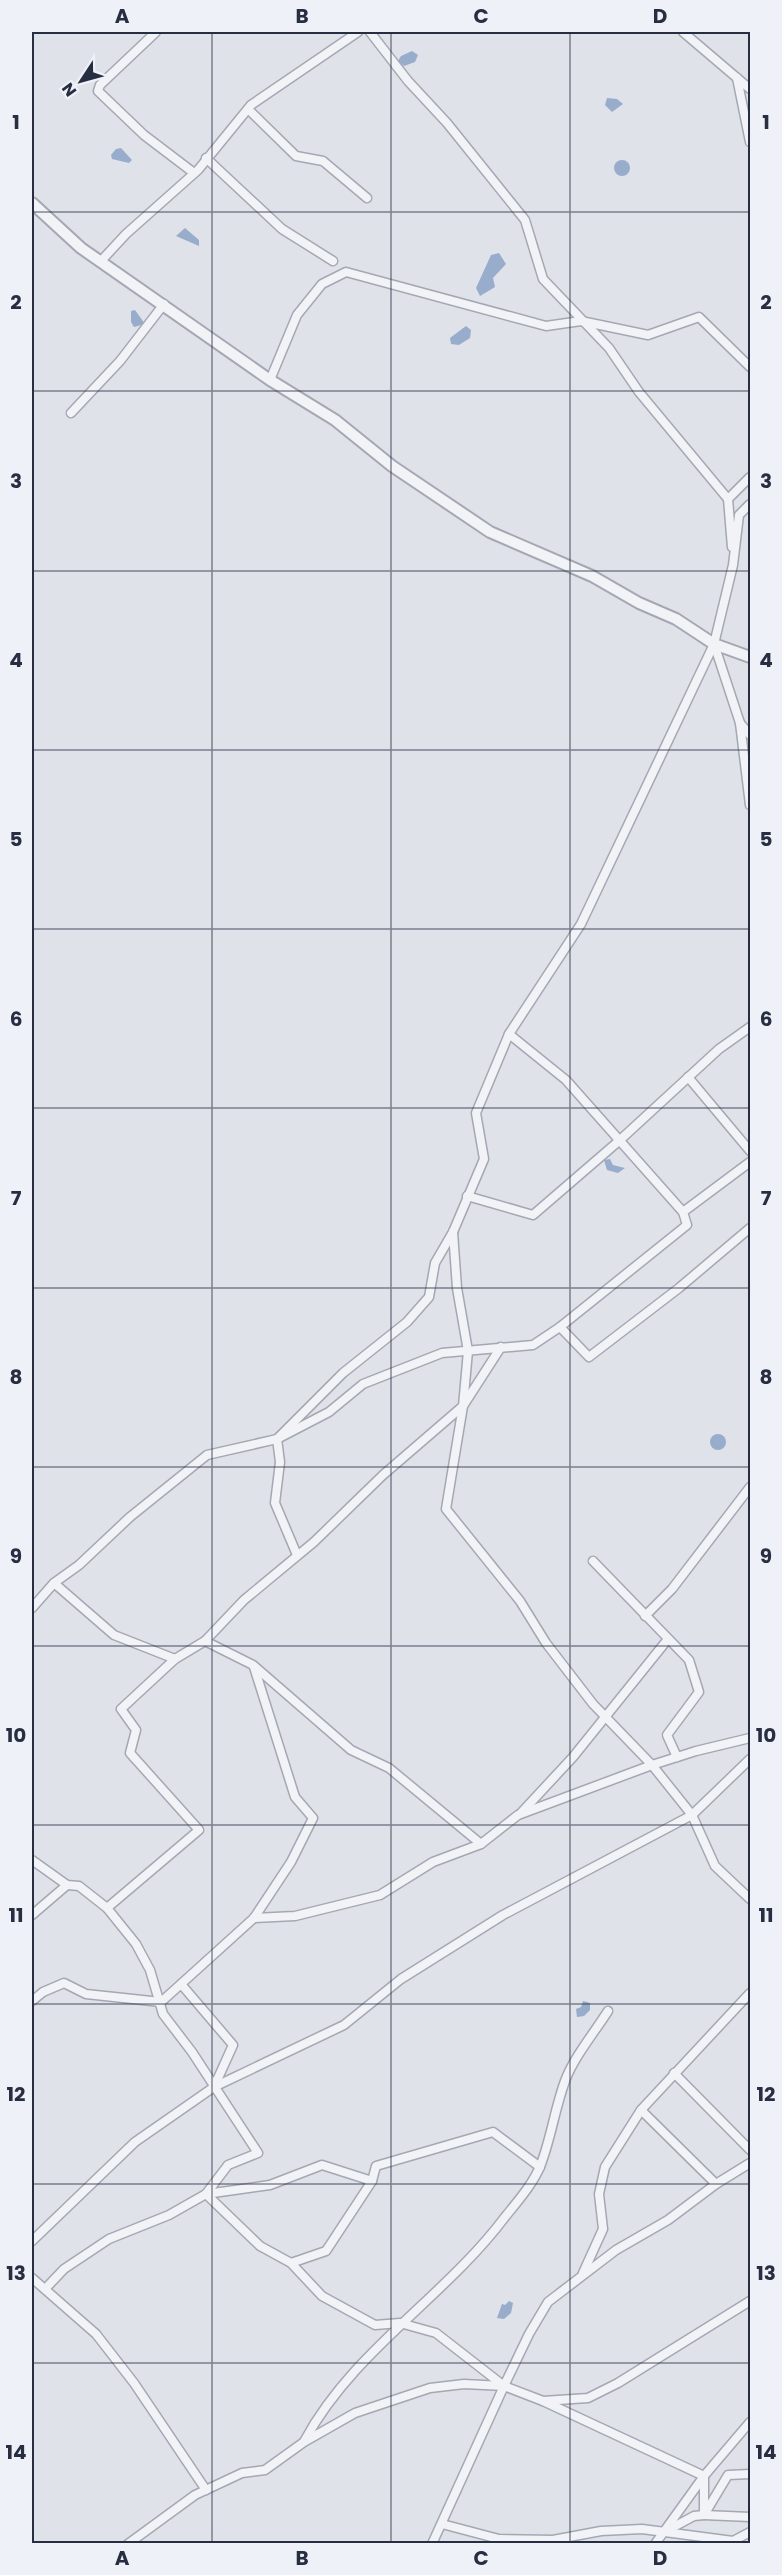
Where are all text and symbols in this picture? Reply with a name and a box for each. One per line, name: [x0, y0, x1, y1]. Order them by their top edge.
text: A: [115, 2, 130, 30]
text: B: [295, 2, 309, 30]
text: C: [473, 2, 489, 30]
text: D: [653, 2, 667, 30]
north arrow: [51, 51, 111, 111]
text: N: [56, 78, 82, 101]
text: 1: [12, 108, 20, 136]
text: 1: [762, 108, 770, 136]
text: 2: [10, 288, 22, 316]
text: 2: [760, 288, 772, 316]
text: 3: [10, 467, 22, 495]
text: 3: [760, 467, 772, 495]
text: 4: [9, 646, 23, 674]
text: 4: [759, 646, 773, 674]
text: 5: [10, 825, 23, 853]
text: 5: [760, 825, 773, 853]
text: 6: [10, 1005, 22, 1033]
text: 6: [760, 1005, 772, 1033]
text: 7: [11, 1184, 22, 1212]
text: 7: [761, 1184, 772, 1212]
text: 8: [10, 1363, 22, 1391]
text: 8: [760, 1363, 772, 1391]
text: 9: [10, 1542, 22, 1570]
text: 9: [760, 1542, 772, 1570]
text: 10: [6, 1721, 26, 1749]
text: 10: [756, 1721, 776, 1749]
text: 11: [8, 1901, 24, 1929]
text: 11: [758, 1901, 774, 1929]
text: 12: [7, 2080, 25, 2108]
text: 12: [757, 2080, 775, 2108]
text: 13: [6, 2259, 26, 2287]
text: 13: [756, 2259, 776, 2287]
text: 14: [5, 2438, 27, 2466]
text: 14: [755, 2438, 777, 2466]
text: A: [115, 2544, 130, 2572]
text: B: [295, 2544, 309, 2572]
text: C: [473, 2544, 489, 2572]
text: D: [653, 2544, 667, 2572]

